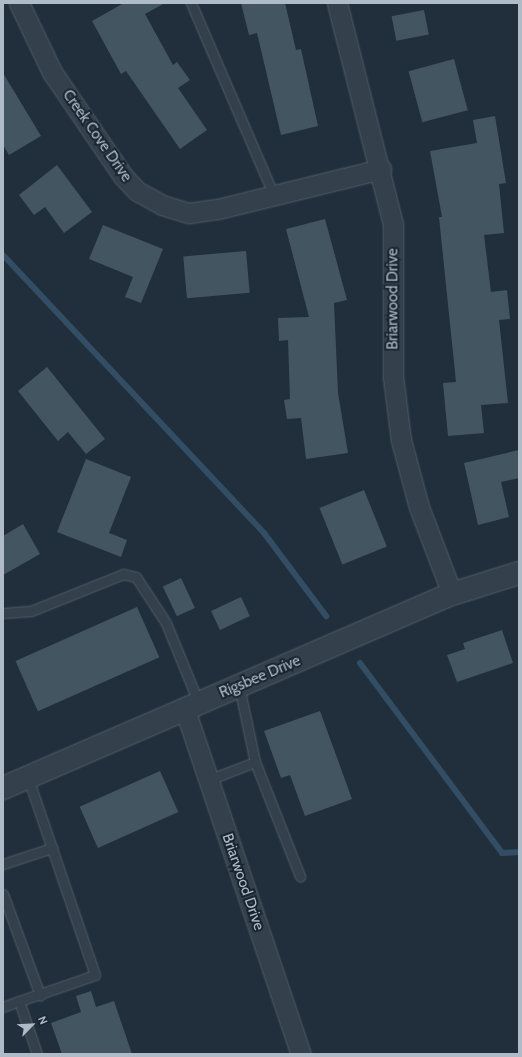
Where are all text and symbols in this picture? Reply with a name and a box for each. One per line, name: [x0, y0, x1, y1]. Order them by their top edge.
street label: Creek Cove Drive: [59, 87, 135, 185]
street label: Briarwood Drive: [384, 248, 402, 350]
street label: Rigsbee Drive: [217, 652, 303, 702]
street label: Briarwood Drive: [218, 831, 268, 933]
north arrow: [12, 1005, 52, 1045]
text: N: [35, 1014, 51, 1027]

